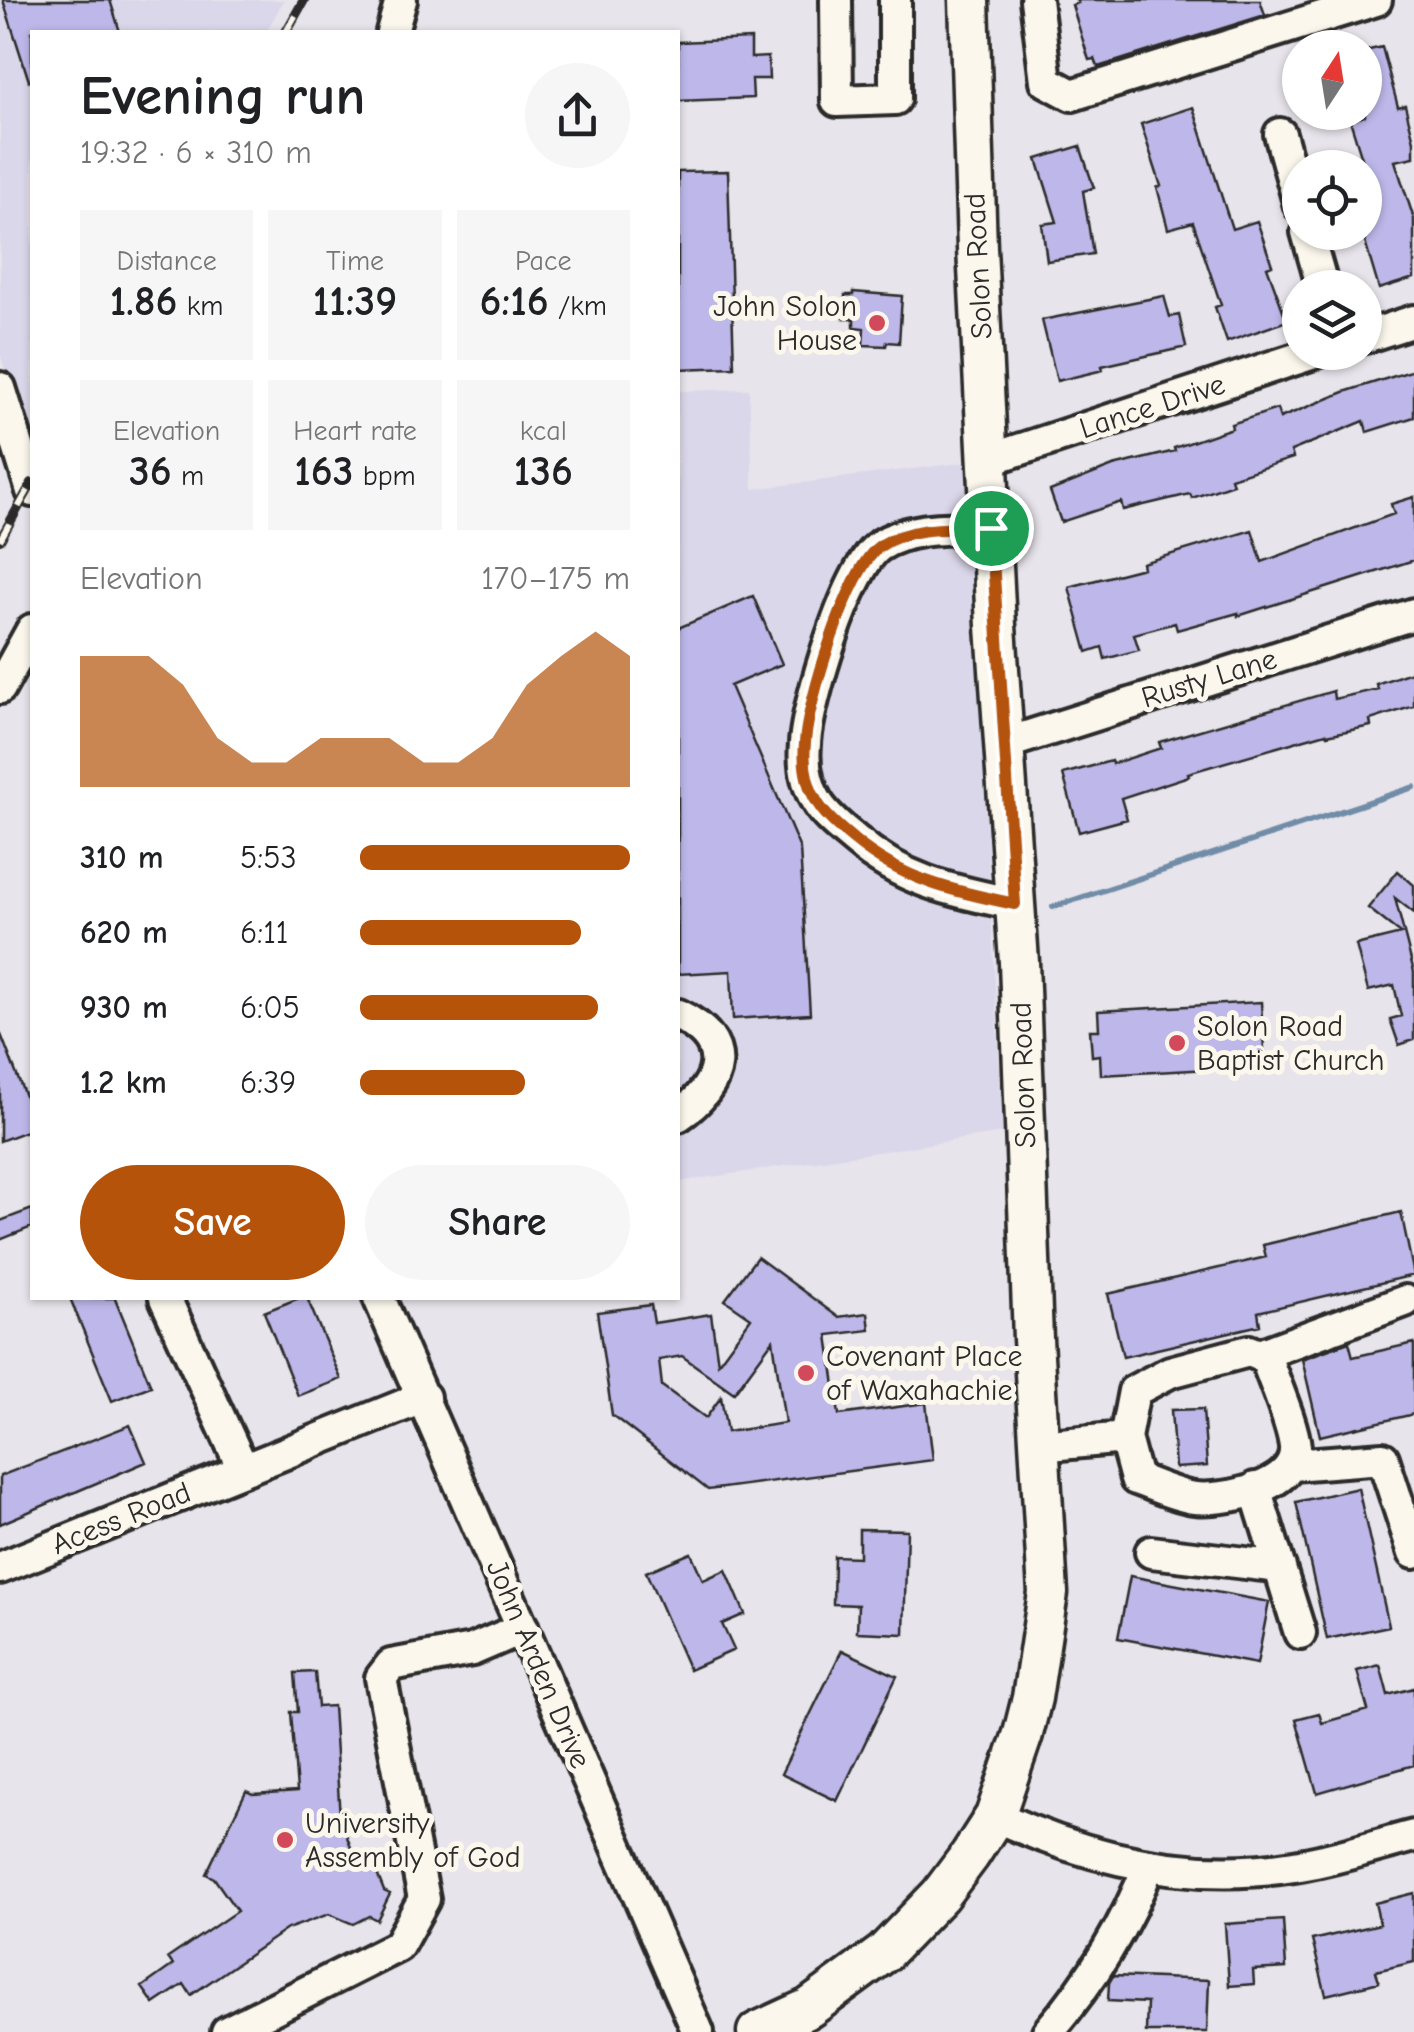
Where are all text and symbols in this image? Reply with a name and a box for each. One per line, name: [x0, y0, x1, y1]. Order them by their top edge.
north arrow: [1282, 30, 1382, 130]
map controls: [1282, 30, 1382, 370]
button: share: [525, 63, 630, 168]
text: Evening run: [80, 64, 365, 128]
text: 19:32 · 6 × 310 m: [80, 134, 312, 171]
button: locate: [1282, 150, 1382, 250]
street label: Solon Road: [957, 192, 1000, 340]
text: Distance: [117, 245, 217, 277]
text: Time: [326, 245, 384, 277]
text: Pace: [515, 245, 572, 277]
button: layers: [1282, 270, 1382, 370]
text: 1.86: [110, 277, 177, 326]
text: 11:39: [313, 277, 397, 326]
text: 6:16: [480, 277, 549, 326]
place label: John Solon House: [713, 289, 857, 358]
text: km: [177, 290, 223, 322]
text: /km: [549, 290, 607, 322]
marker: John Solon House: [866, 312, 888, 334]
street label: Lance Drive: [1075, 367, 1229, 446]
text: Elevation: [113, 415, 220, 447]
text: Heart rate: [293, 415, 417, 447]
text: kcal: [520, 415, 567, 447]
text: 36: [129, 447, 172, 496]
text: 163: [294, 447, 353, 496]
text: 136: [514, 447, 573, 496]
text: m: [172, 460, 204, 492]
text: bpm: [353, 460, 416, 492]
pin: [949, 486, 1034, 571]
icon: arrive: [964, 501, 1019, 556]
text: Elevation: [80, 560, 203, 597]
text: 170–175 m: [481, 560, 630, 597]
street label: Rusty Lane: [1137, 641, 1281, 716]
text: 310 m: [80, 839, 164, 876]
text: 5:53: [240, 839, 297, 876]
text: 620 m: [80, 914, 168, 951]
text: 6:11: [240, 914, 288, 951]
text: 930 m: [80, 989, 168, 1026]
text: 6:05: [240, 989, 300, 1026]
street label: Solon Road: [1003, 1001, 1044, 1149]
place label: Solon Road Baptist Church: [1197, 1009, 1385, 1078]
marker: Solon Road Baptist Church: [1166, 1032, 1188, 1054]
text: 1.2 km: [80, 1064, 167, 1101]
text: 6:39: [240, 1064, 296, 1101]
button: Save: [80, 1165, 345, 1280]
button: Share: [365, 1165, 630, 1280]
place label: Covenant Place of Waxahachie: [826, 1339, 1023, 1408]
marker: Covenant Place of Waxahachie: [795, 1362, 817, 1384]
street label: Acess Road: [47, 1475, 196, 1562]
street label: John Arden Drive: [479, 1555, 598, 1774]
place label: University Assembly of God: [305, 1806, 521, 1875]
marker: University Assembly of God: [274, 1829, 296, 1851]

